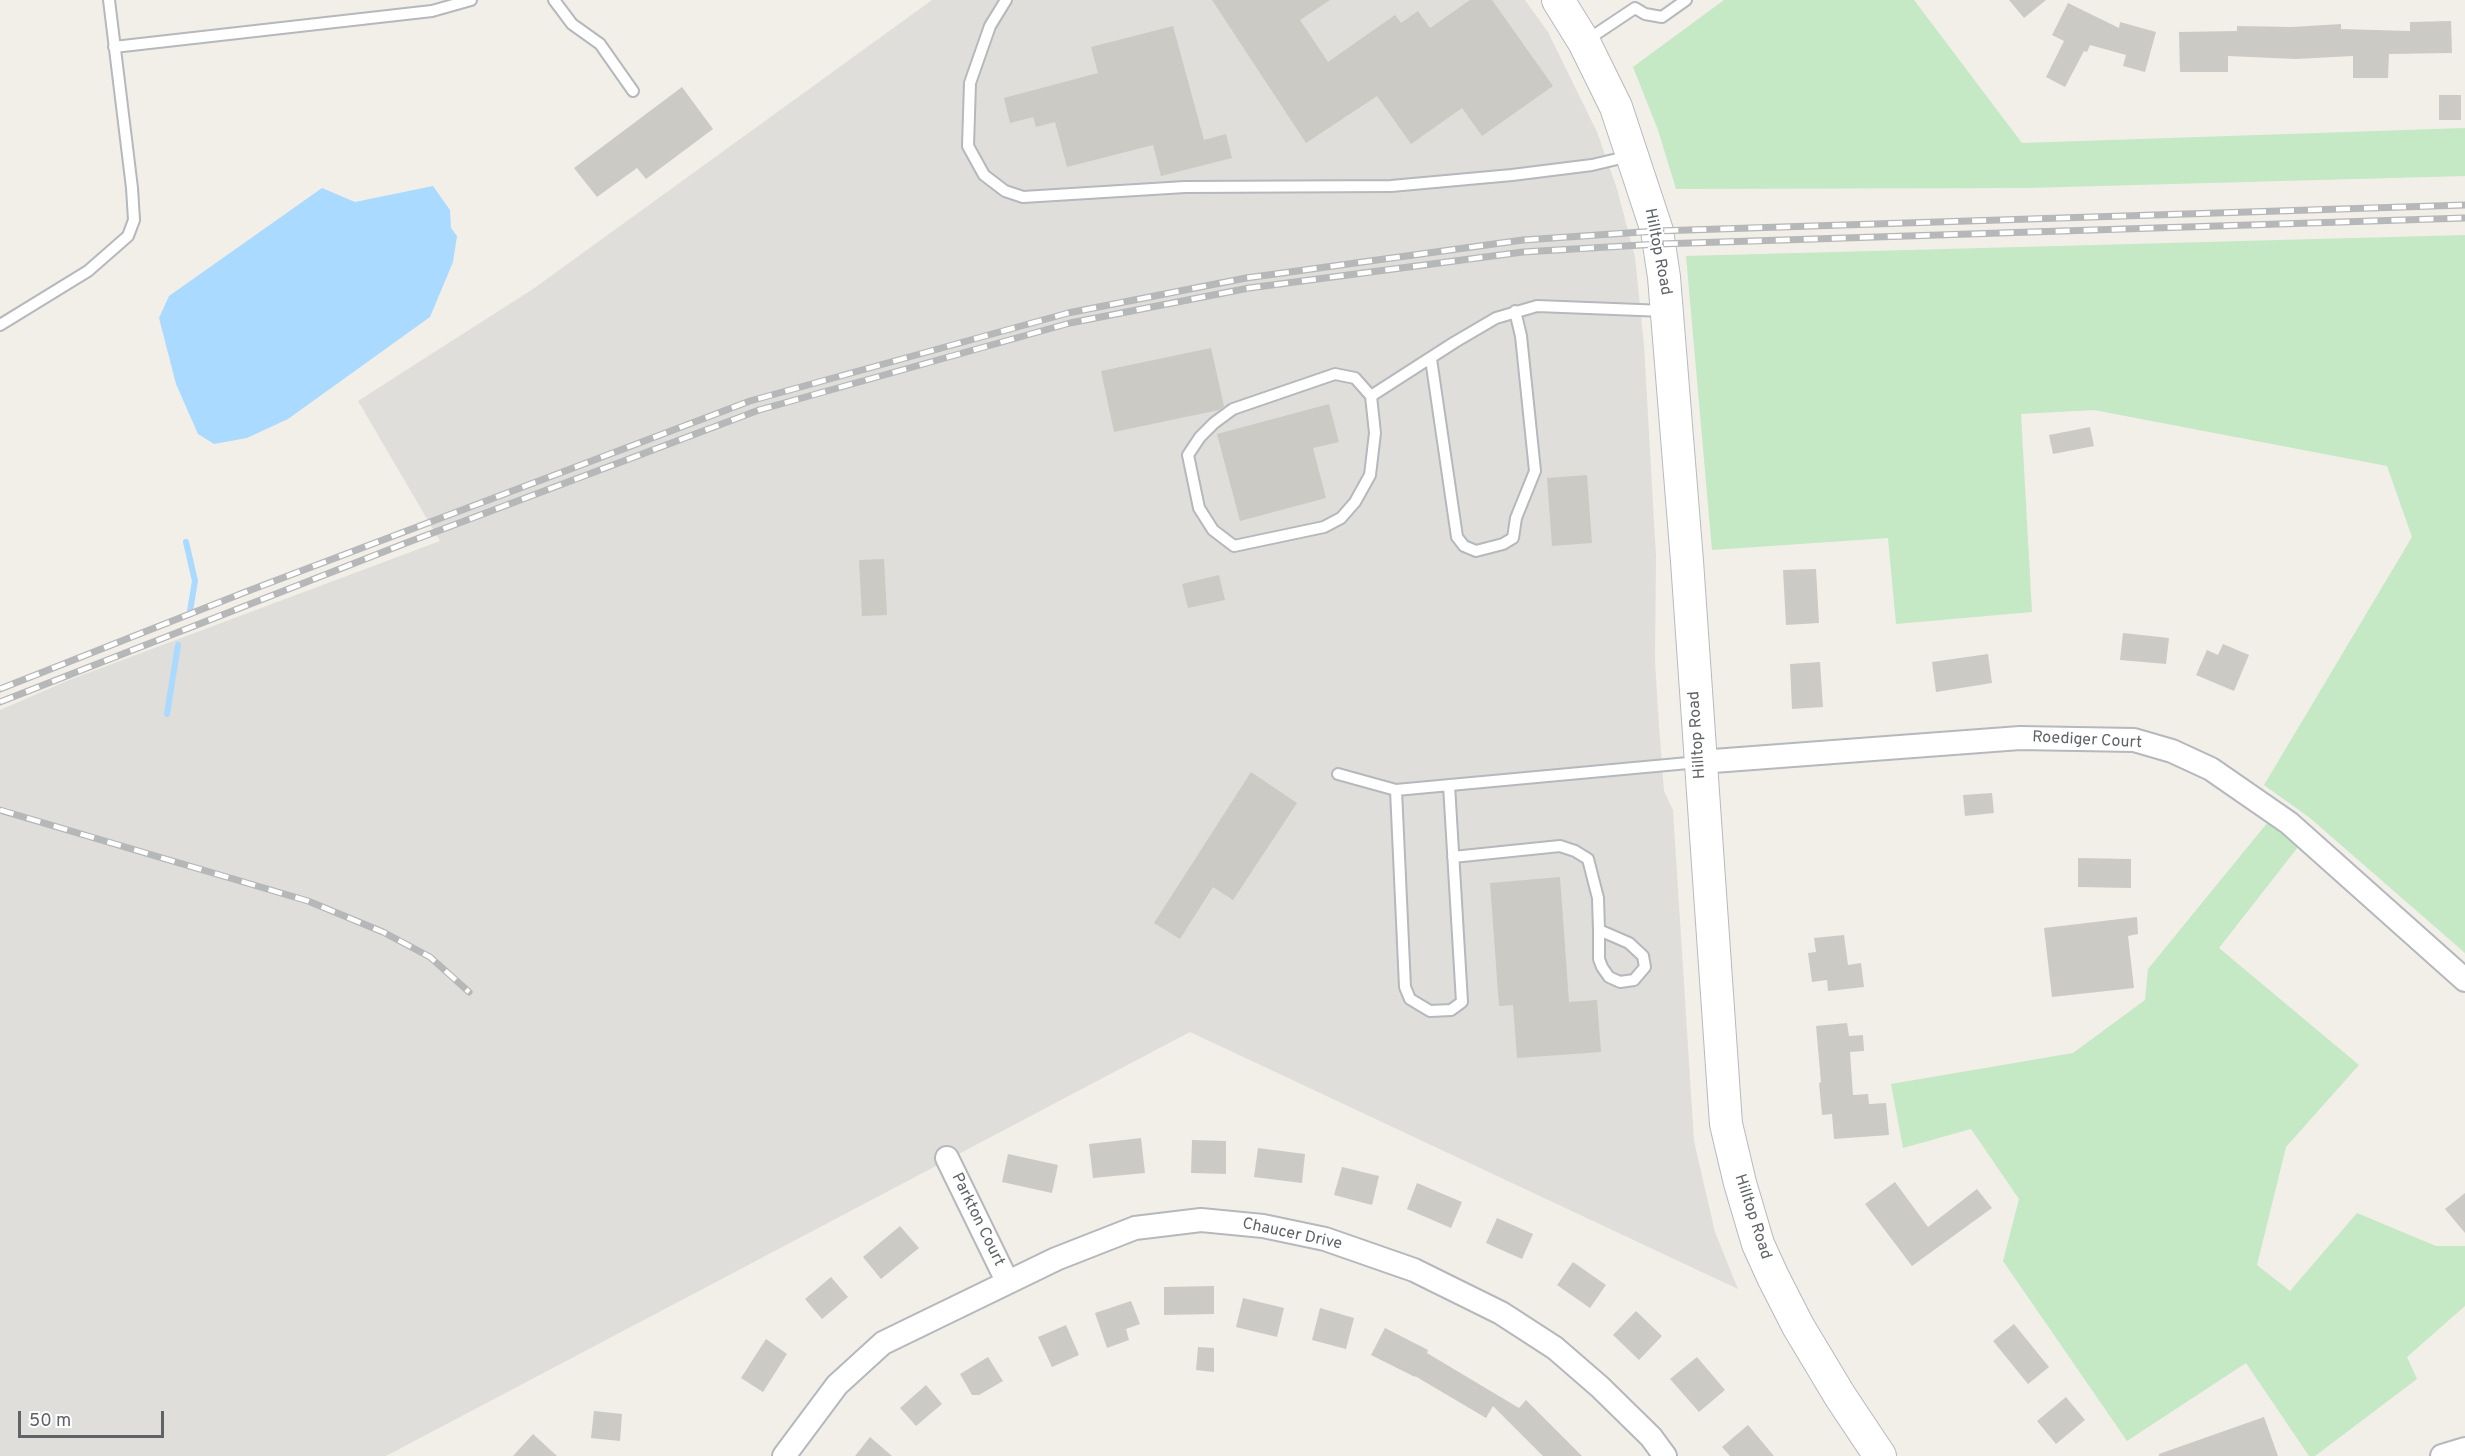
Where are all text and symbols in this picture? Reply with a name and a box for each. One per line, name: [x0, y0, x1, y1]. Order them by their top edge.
street label: Hilltop Road: [1639, 207, 1675, 297]
street label: Hilltop Road: [1685, 690, 1711, 780]
street label: Roediger Court: [2032, 729, 2142, 753]
street label: Parkton Court: [946, 1170, 1008, 1270]
street label: Hilltop Road: [1729, 1172, 1775, 1262]
street label: Chaucer Drive: [1240, 1215, 1344, 1255]
scale bar: [21, 1399, 166, 1437]
text: 50 m: [29, 1410, 71, 1433]

